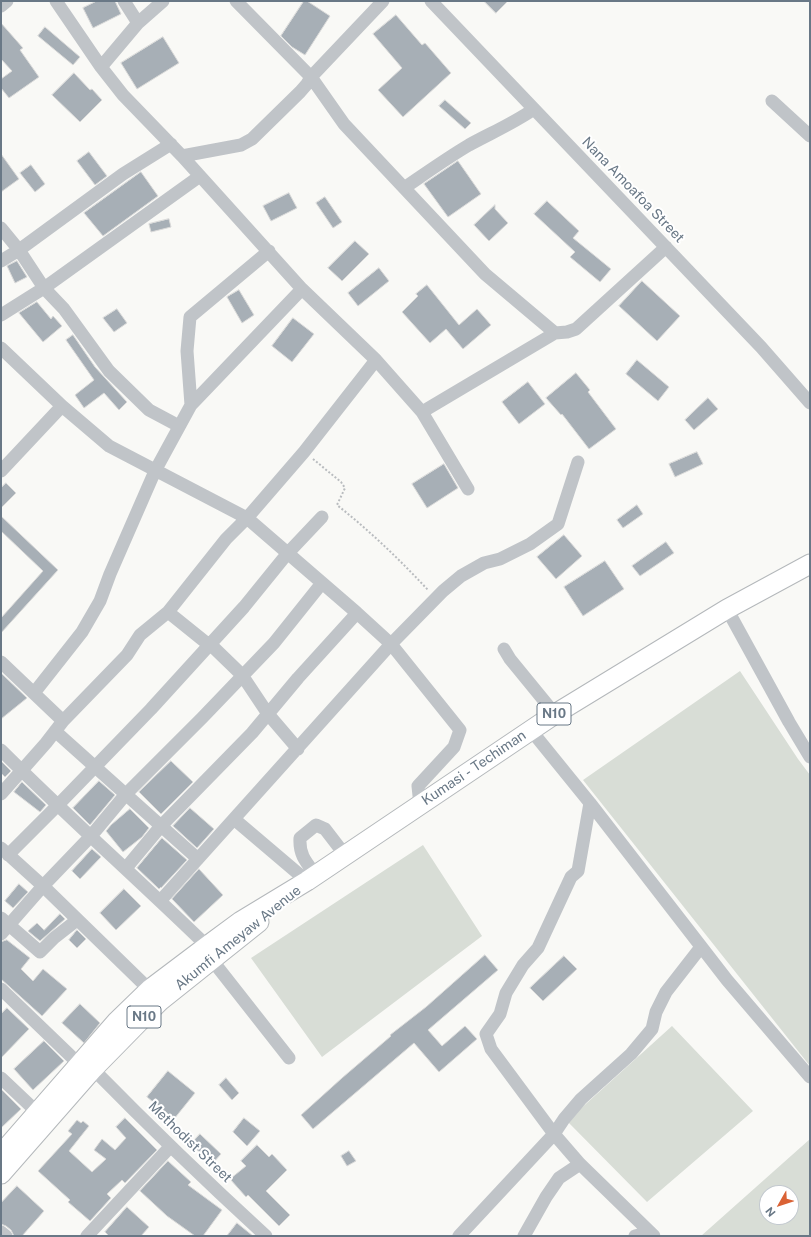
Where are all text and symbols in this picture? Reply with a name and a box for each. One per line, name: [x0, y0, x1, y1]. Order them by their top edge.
street label: Nana Amoafoa Street: [578, 134, 688, 246]
road number: N10: [537, 703, 571, 725]
street label: Kumasi - Techiman: [419, 727, 529, 809]
street label: Akumfi Ameyaw Avenue: [172, 882, 304, 994]
road number: N10: [127, 1006, 161, 1028]
street label: Methodist Street: [145, 1098, 235, 1186]
north arrow: [759, 1185, 799, 1225]
text: N: [763, 1205, 778, 1219]

